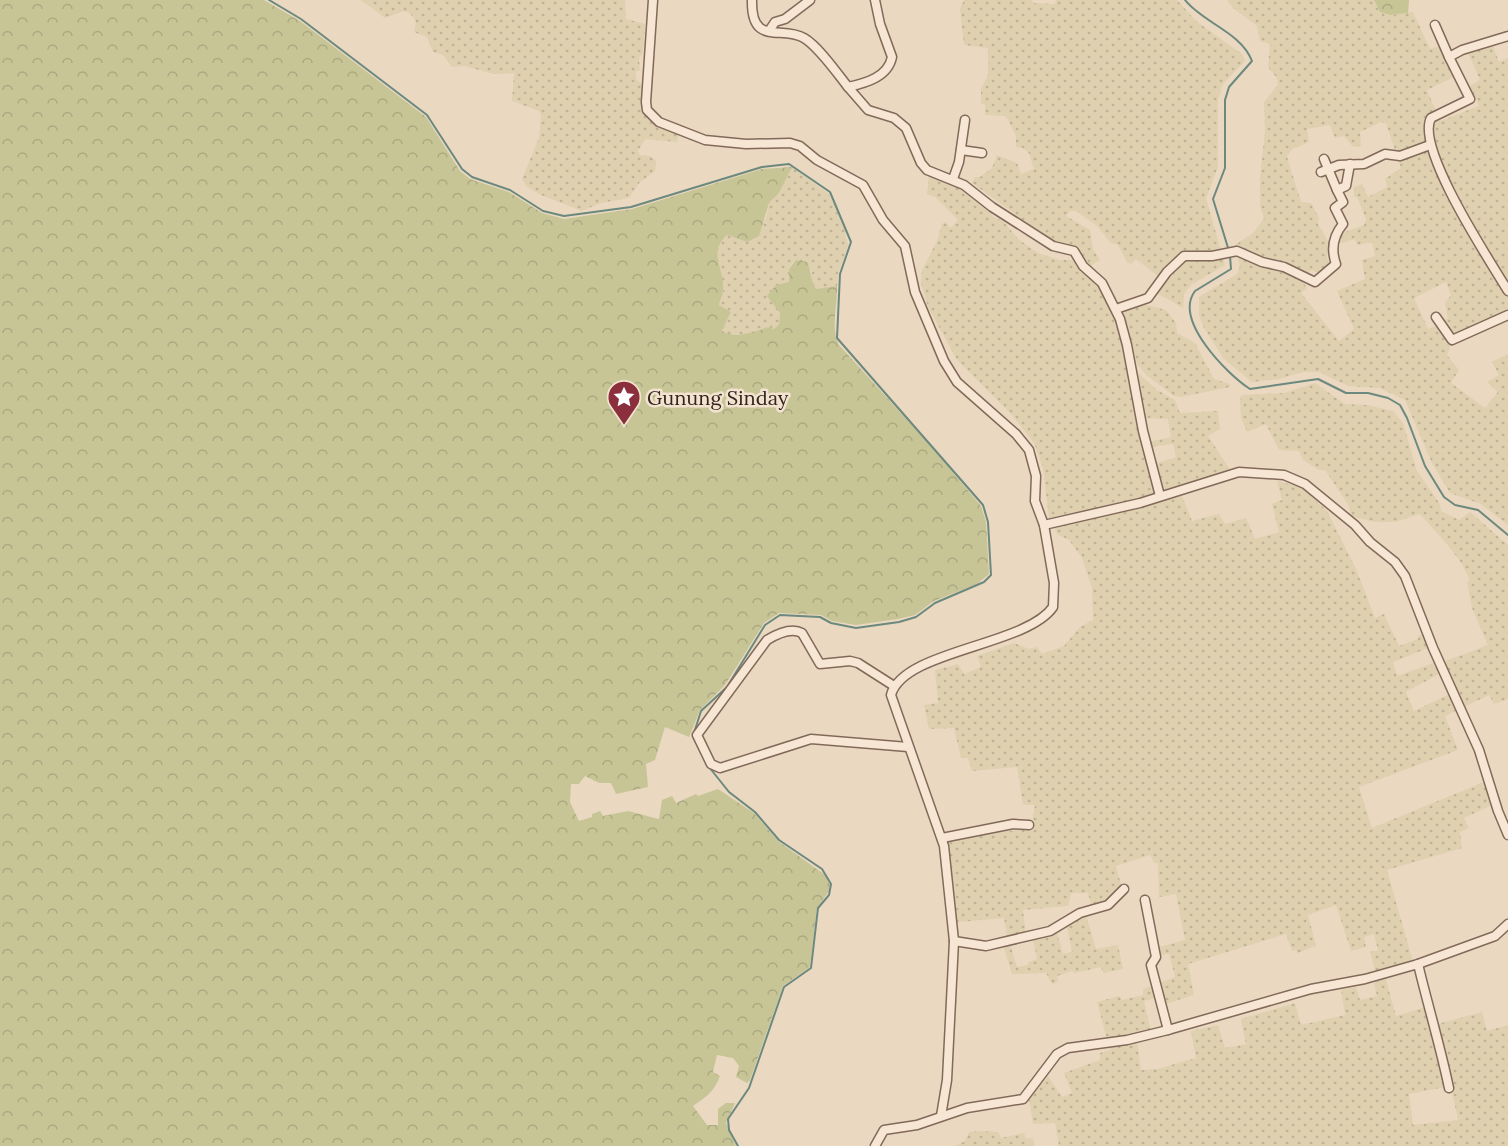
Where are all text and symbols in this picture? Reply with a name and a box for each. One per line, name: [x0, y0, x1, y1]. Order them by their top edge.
place icon: Gunung Sinday: [606, 379, 642, 426]
place label: Gunung Sinday: [647, 385, 789, 410]

